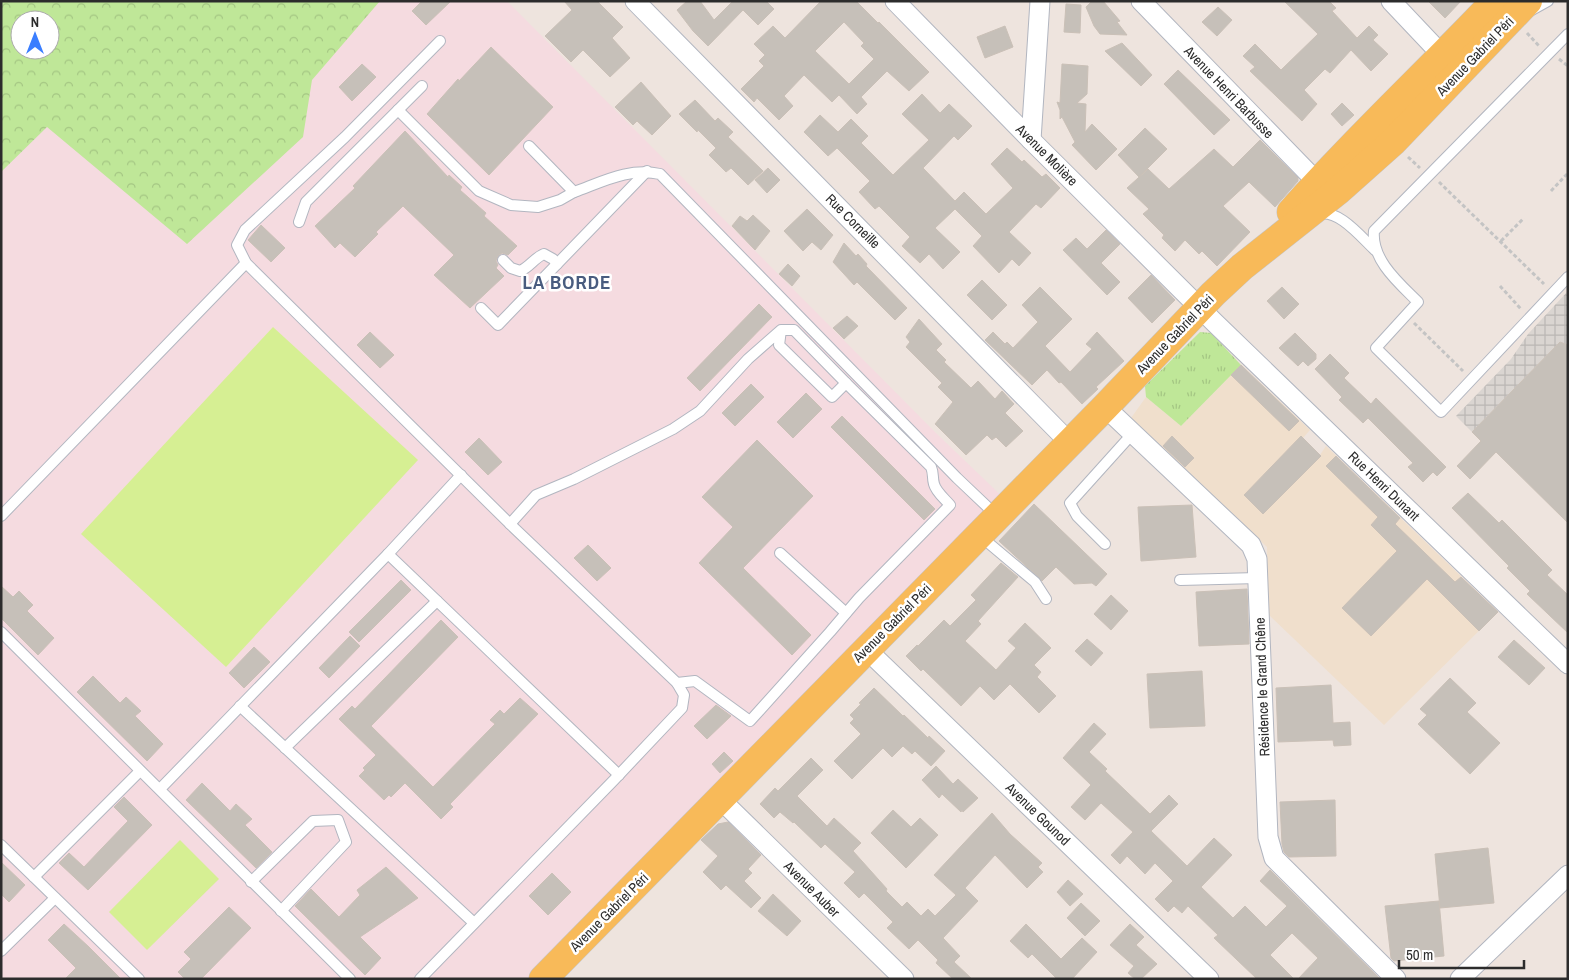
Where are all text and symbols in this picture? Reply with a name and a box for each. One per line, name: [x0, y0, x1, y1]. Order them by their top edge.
north arrow: [10, 10, 60, 60]
street label: Avenue Gabriel Péri: [1432, 12, 1518, 100]
text: N: [31, 13, 39, 31]
street label: Avenue Henri Barbusse: [1180, 41, 1278, 142]
street label: Avenue Molière: [1012, 120, 1082, 190]
street label: Rue Corneille: [822, 190, 884, 252]
district label: LA BORDE: [523, 269, 611, 295]
street label: Avenue Gabriel Péri: [1132, 290, 1218, 378]
street label: Rue Henri Dunant: [1344, 447, 1424, 525]
street label: Avenue Gabriel Péri: [848, 580, 935, 667]
street label: Résidence le Grand Chêne: [1251, 617, 1273, 757]
street label: Avenue Gounod: [1001, 778, 1074, 849]
street label: Avenue Auber: [779, 856, 844, 921]
street label: Avenue Gabriel Péri: [565, 869, 652, 956]
scale bar: [1399, 938, 1524, 970]
text: 50 m: [1406, 944, 1433, 965]

